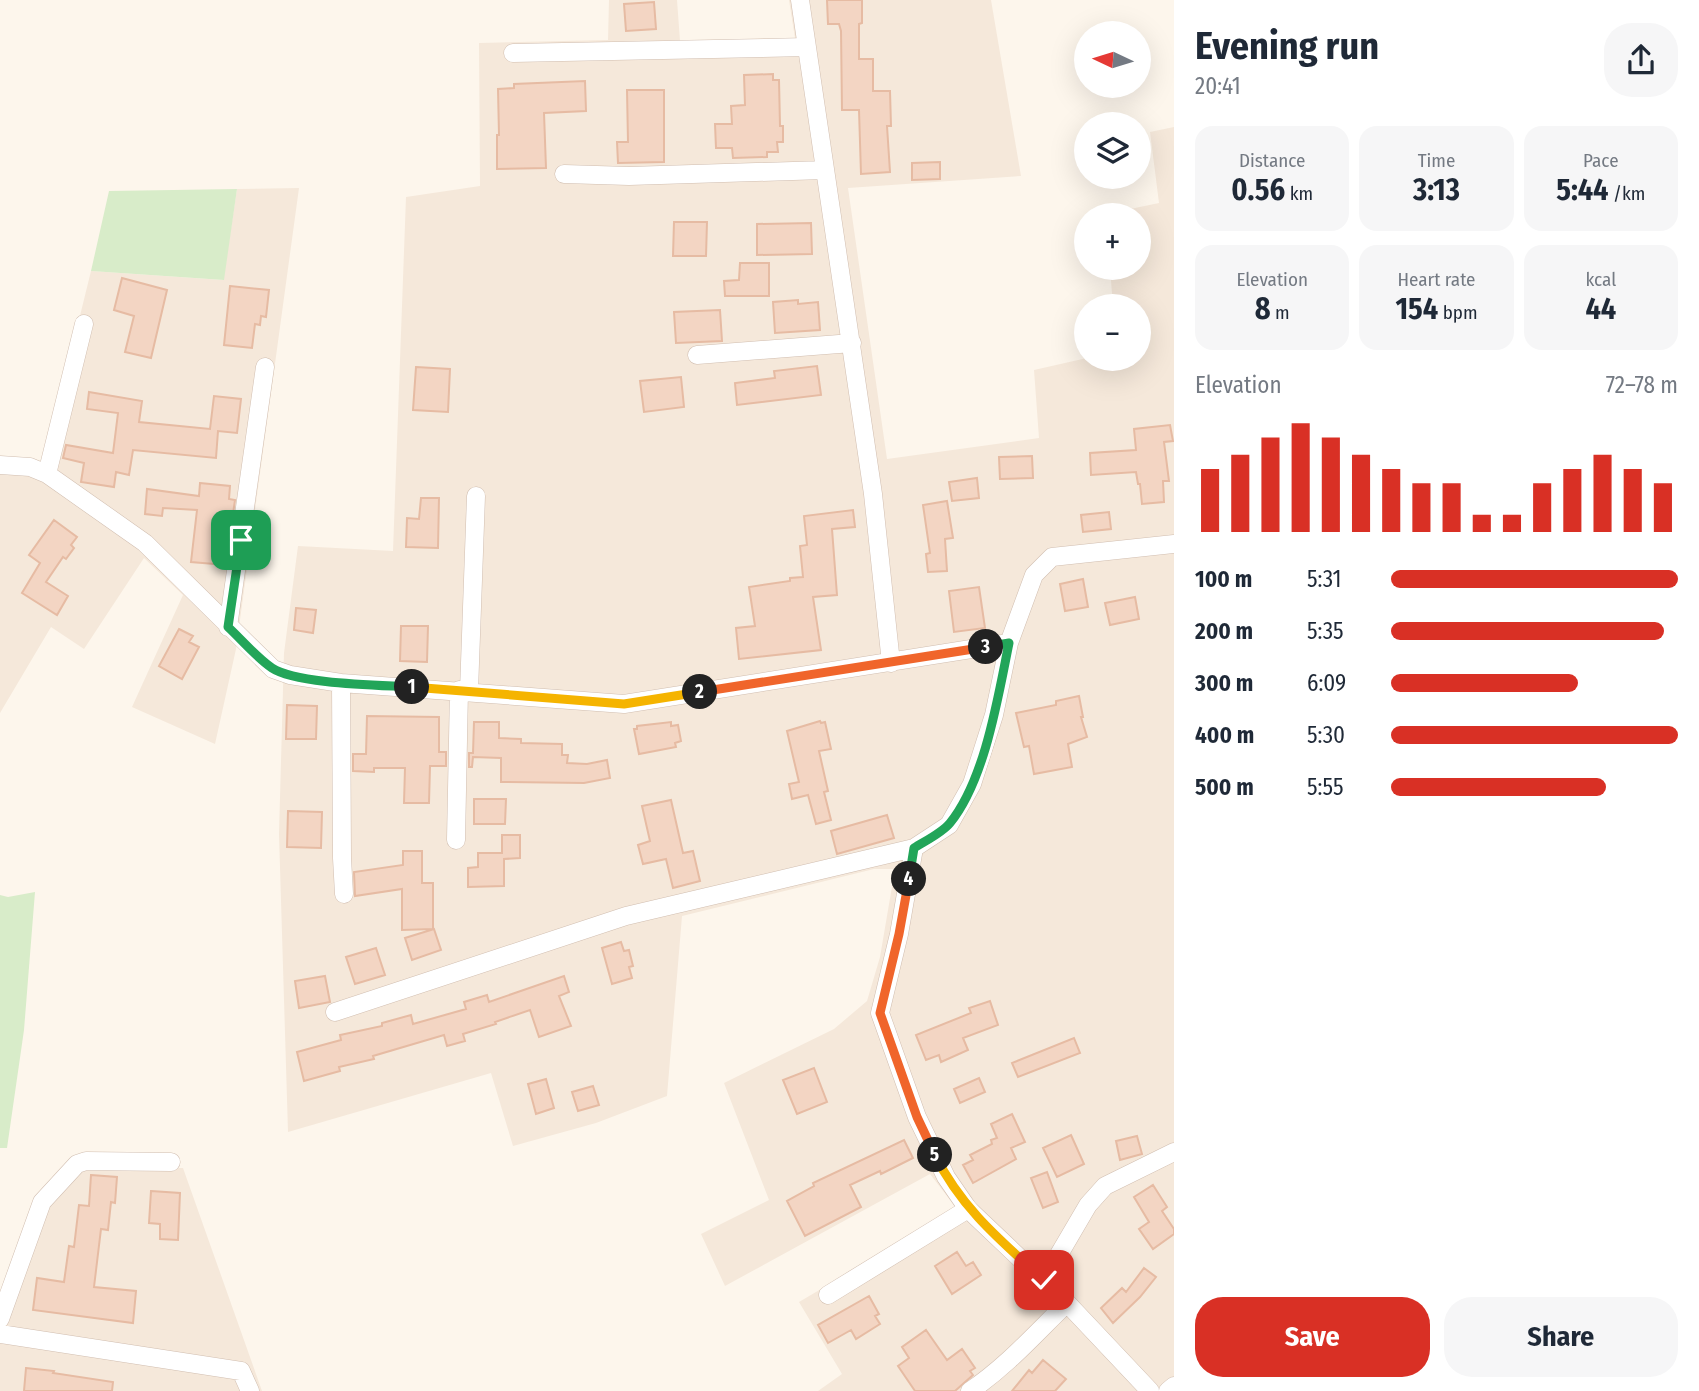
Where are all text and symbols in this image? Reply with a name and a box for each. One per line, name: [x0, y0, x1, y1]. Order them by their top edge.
north arrow: [1074, 21, 1152, 98]
map controls: [1074, 21, 1151, 371]
text: Evening run: [1195, 23, 1379, 69]
button: share: [1604, 23, 1678, 97]
text: 20:41: [1195, 72, 1241, 100]
button: layers: [1074, 112, 1151, 189]
text: Distance: [1239, 149, 1305, 172]
text: Time: [1418, 149, 1455, 172]
text: Pace: [1583, 149, 1619, 172]
text: 0.56: [1231, 172, 1285, 208]
text: 3:13: [1413, 172, 1460, 208]
text: 5:44: [1556, 172, 1609, 208]
text: km: [1285, 182, 1313, 205]
text: /km: [1609, 182, 1645, 205]
button: +: [1074, 203, 1151, 280]
text: Elevation: [1236, 268, 1308, 291]
text: Heart rate: [1397, 268, 1476, 291]
text: kcal: [1585, 268, 1616, 291]
text: 8: [1255, 291, 1271, 327]
text: 154: [1395, 291, 1438, 327]
text: 44: [1585, 291, 1616, 327]
button: −: [1074, 294, 1151, 371]
text: m: [1271, 301, 1290, 324]
text: bpm: [1438, 301, 1478, 324]
text: Elevation: [1195, 371, 1282, 399]
text: 72–78 m: [1606, 371, 1678, 399]
pin: [211, 510, 271, 570]
icon: arrive: [222, 521, 260, 559]
text: 100 m: [1195, 565, 1252, 593]
text: 5:31: [1307, 565, 1341, 593]
text: 200 m: [1195, 617, 1253, 645]
text: 5:35: [1307, 617, 1344, 645]
pin: 3: [968, 630, 1004, 664]
text: 3: [981, 635, 990, 658]
text: 300 m: [1195, 669, 1253, 697]
text: 6:09: [1307, 669, 1346, 697]
pin: 1: [394, 670, 430, 704]
pin: 2: [682, 674, 718, 710]
text: 1: [407, 675, 416, 698]
text: 2: [695, 680, 704, 703]
text: 400 m: [1195, 721, 1254, 749]
text: 5:30: [1307, 721, 1345, 749]
text: 500 m: [1195, 773, 1254, 801]
text: 5:55: [1307, 773, 1344, 801]
pin: 4: [892, 862, 926, 896]
text: 4: [904, 867, 913, 890]
pin: 5: [918, 1138, 953, 1172]
text: 5: [930, 1143, 939, 1166]
pin: [1014, 1250, 1074, 1310]
icon: check: [1025, 1261, 1063, 1299]
button: Save: [1195, 1297, 1430, 1377]
button: Share: [1444, 1297, 1678, 1377]

